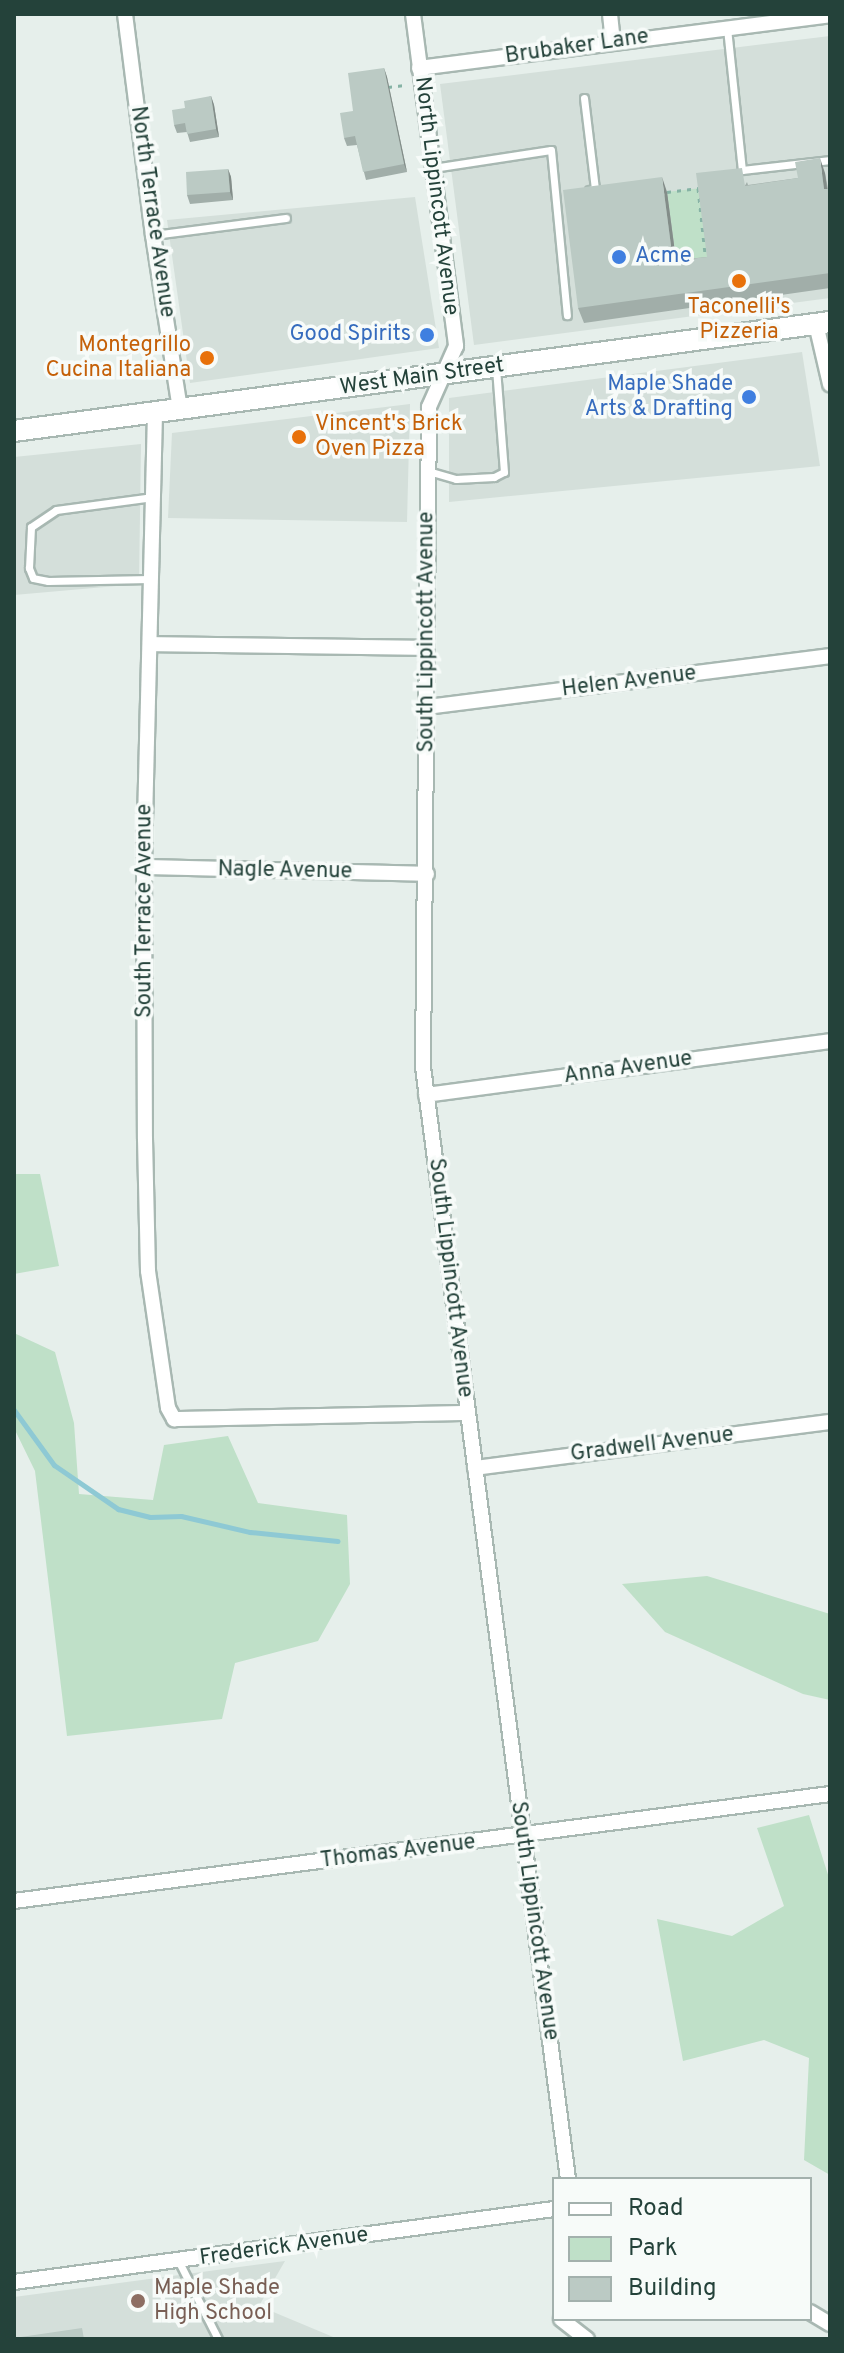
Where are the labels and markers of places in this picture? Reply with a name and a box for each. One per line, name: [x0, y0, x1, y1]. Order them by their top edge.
place label: Acme: [635, 244, 692, 270]
marker: Acme: [610, 248, 628, 266]
marker: Taconelli's Pizzeria: [730, 272, 748, 290]
place label: Taconelli's Pizzeria: [687, 294, 791, 346]
place label: Good Spirits: [289, 322, 411, 348]
marker: Good Spirits: [418, 326, 436, 344]
place label: Montegrillo Cucina Italiana: [45, 332, 191, 384]
marker: Montegrillo Cucina Italiana: [198, 349, 216, 367]
place label: Maple Shade Arts & Drafting: [585, 371, 733, 422]
marker: Maple Shade Arts & Drafting: [740, 388, 758, 406]
place label: Vincent's Brick Oven Pizza: [315, 411, 463, 462]
marker: Vincent's Brick Oven Pizza: [290, 428, 308, 446]
place label: Maple Shade High School: [154, 2275, 280, 2326]
marker: Maple Shade High School: [129, 2292, 147, 2310]

